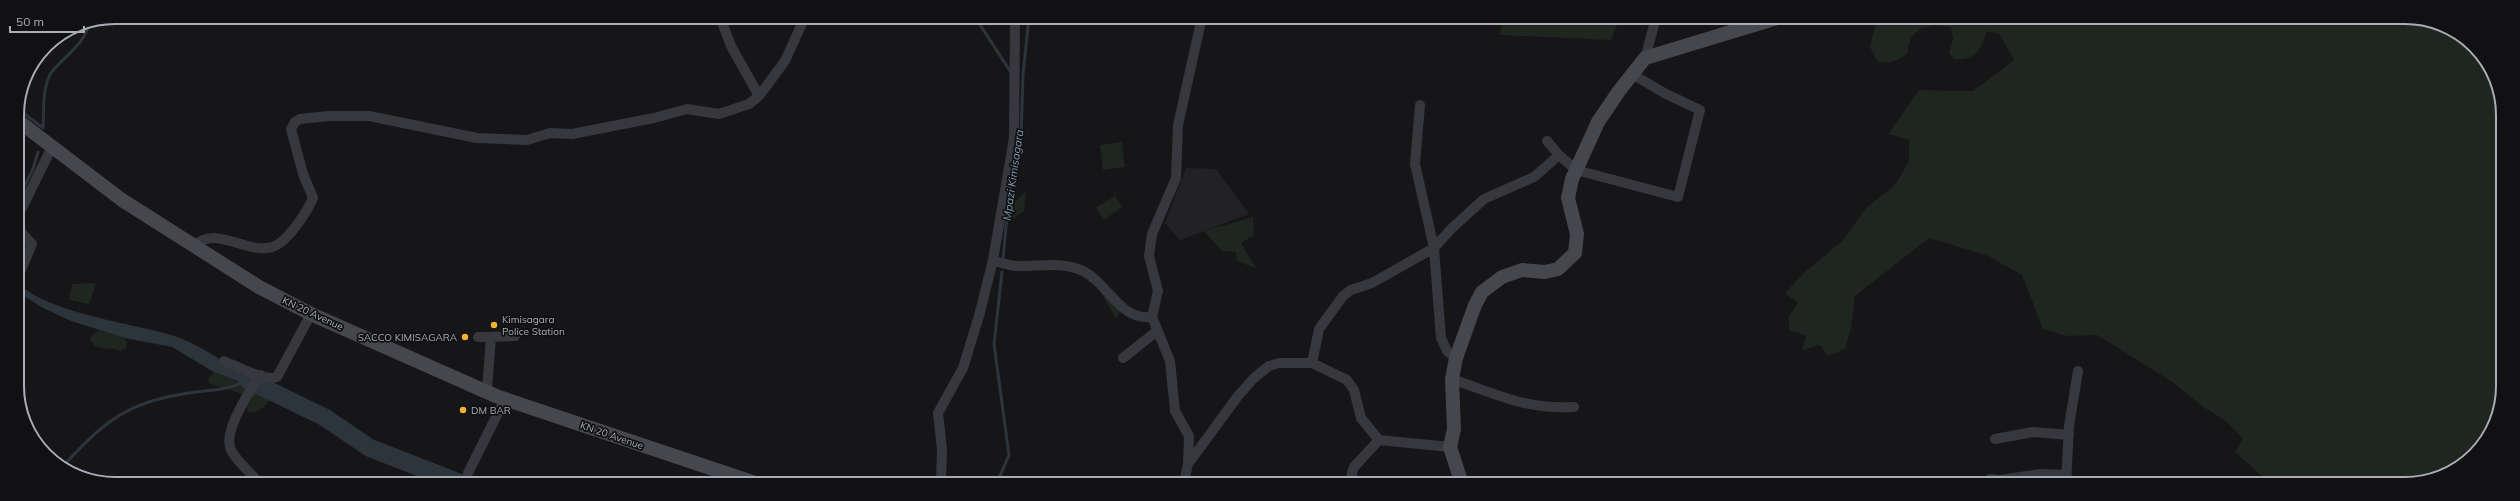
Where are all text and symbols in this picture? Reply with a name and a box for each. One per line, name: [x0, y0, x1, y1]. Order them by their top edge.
scale bar: [10, 8, 84, 34]
text: 50 m: [16, 14, 44, 29]
water label: Mpazi Kimisagara: [1000, 128, 1026, 221]
street label: KN 20 Avenue: [280, 294, 345, 333]
place label: Kimisagara Police Station: [502, 313, 565, 338]
marker: Kimisagara Police Station: [489, 320, 499, 330]
place label: SACCO KIMISAGARA: [358, 331, 458, 344]
marker: SACCO KIMISAGARA: [460, 332, 470, 342]
place label: DM BAR: [471, 404, 511, 417]
marker: DM BAR: [458, 405, 468, 415]
street label: KN 20 Avenue: [579, 419, 645, 452]

